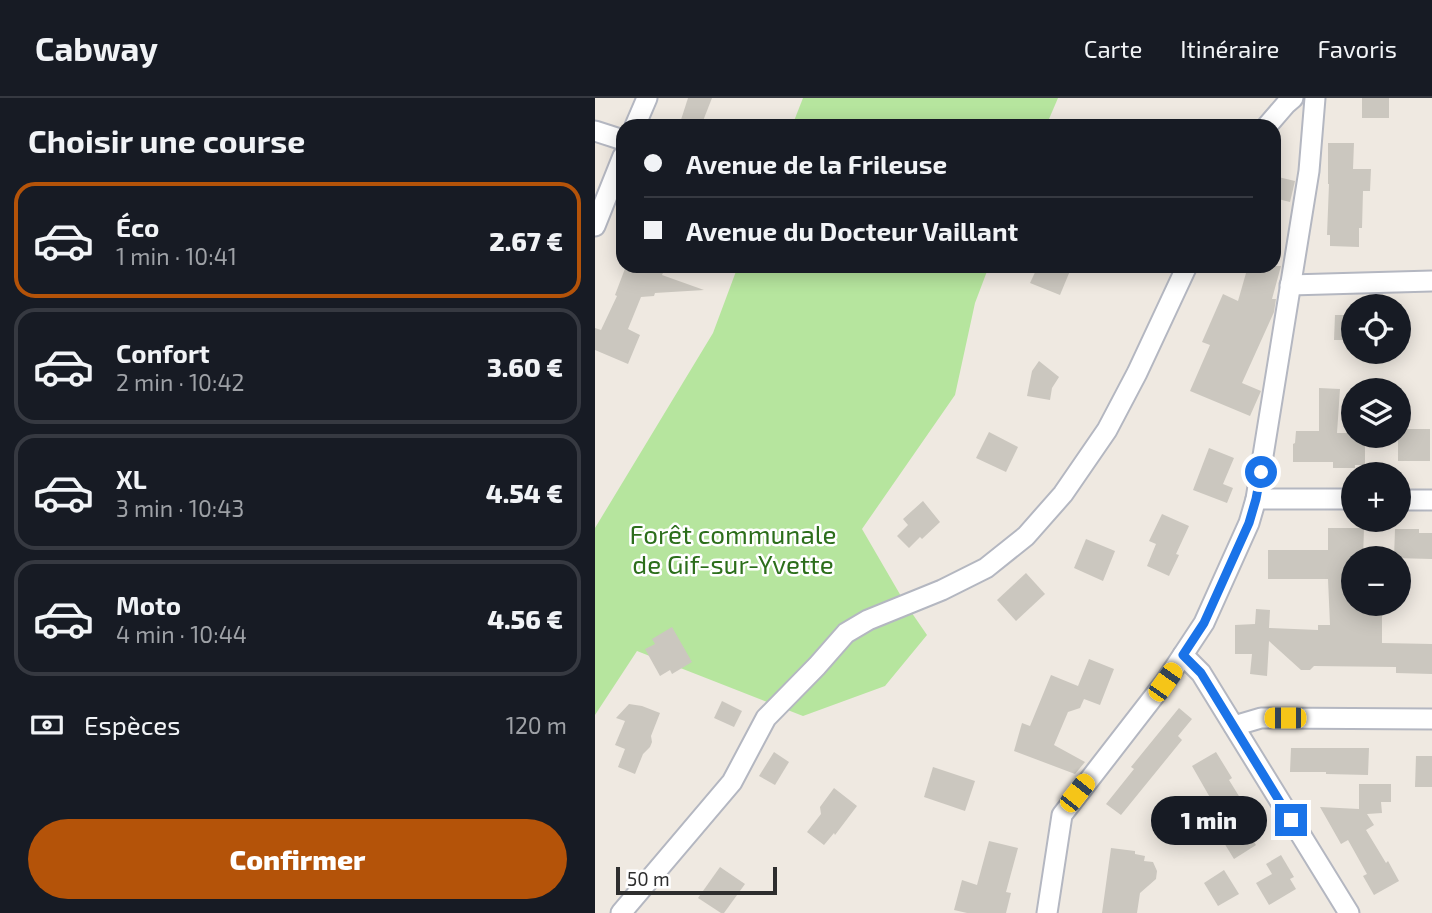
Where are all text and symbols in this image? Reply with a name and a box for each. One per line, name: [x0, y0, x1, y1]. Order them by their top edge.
text: Cabway: [35, 28, 158, 68]
text: Carte: [1084, 34, 1142, 63]
text: Itinéraire: [1180, 34, 1279, 63]
text: Favoris: [1317, 34, 1397, 63]
text: Choisir une course: [28, 121, 305, 159]
text: Avenue de la Frileuse: [686, 148, 947, 179]
icon: car: [32, 209, 95, 272]
text: Éco: [116, 211, 159, 242]
text: Avenue du Docteur Vaillant: [686, 215, 1018, 246]
text: 2.67 €: [489, 225, 563, 256]
text: 1 min · 10:41: [116, 242, 237, 270]
map controls: [1341, 294, 1411, 616]
button: locate: [1341, 294, 1411, 364]
icon: car: [32, 335, 95, 398]
text: Confort: [116, 337, 210, 368]
text: 3.60 €: [487, 351, 563, 382]
text: 2 min · 10:42: [116, 368, 244, 396]
button: layers: [1341, 378, 1411, 448]
route start: [1245, 456, 1277, 488]
icon: car: [32, 461, 95, 524]
button: +: [1341, 462, 1411, 532]
text: XL: [116, 463, 147, 494]
text: 4.54 €: [486, 477, 563, 508]
text: 3 min · 10:43: [116, 494, 244, 522]
park label: Forêt communale de Gif-sur-Yvette: [630, 518, 836, 579]
button: −: [1341, 546, 1411, 616]
icon: car: [32, 587, 95, 650]
text: Moto: [116, 589, 181, 620]
text: 4.56 €: [487, 603, 563, 634]
text: 4 min · 10:44: [116, 620, 247, 648]
car: [1145, 659, 1186, 705]
icon: cash: [28, 706, 66, 744]
car: [1265, 708, 1307, 729]
text: Espèces: [84, 709, 181, 740]
text: 120 m: [506, 711, 567, 739]
car: [1056, 770, 1099, 816]
callout: 1 min: [1151, 796, 1267, 844]
route end: [1275, 804, 1307, 836]
text: 1 min: [1181, 806, 1237, 834]
button: Confirmer: [28, 819, 567, 899]
scale bar: [616, 864, 777, 896]
text: 50 m: [627, 867, 670, 890]

